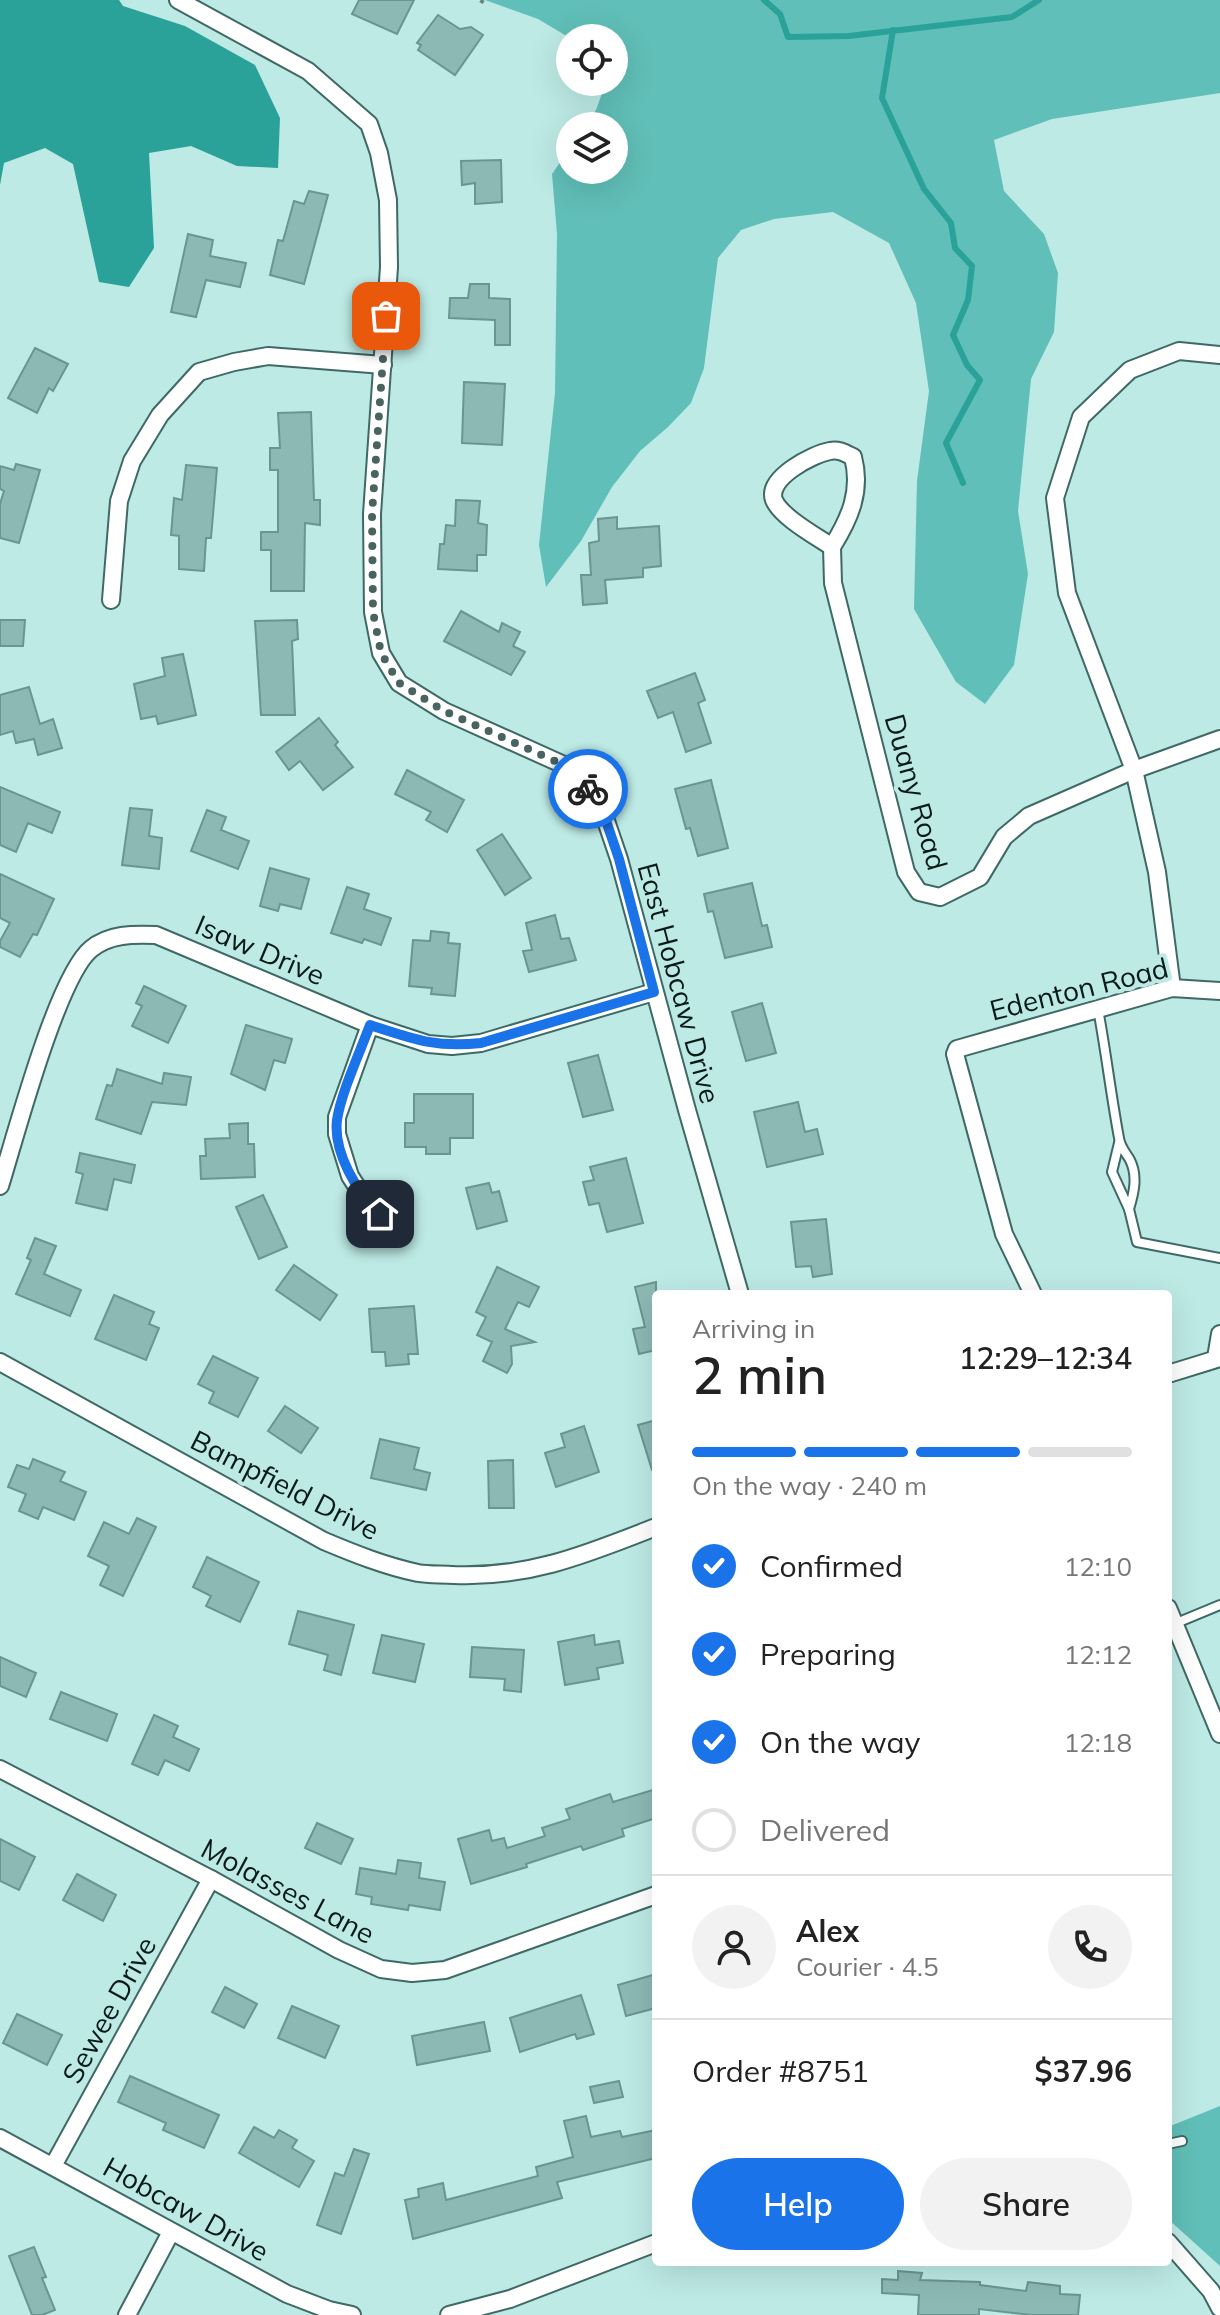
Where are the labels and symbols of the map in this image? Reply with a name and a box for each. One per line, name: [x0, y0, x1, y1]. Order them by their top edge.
pin: [352, 282, 420, 350]
street label: Duany Road: [877, 710, 955, 874]
courier: [548, 749, 628, 829]
street label: East Hobcaw Drive: [631, 859, 728, 1107]
street label: Isaw Drive: [190, 907, 330, 992]
street label: Edenton Road: [986, 949, 1172, 1028]
pin: [346, 1180, 414, 1248]
street label: Bampfield Drive: [185, 1422, 385, 1547]
street label: Molasses Lane: [196, 1830, 381, 1951]
street label: Sewee Drive: [54, 1930, 163, 2089]
street label: Hobcaw Drive: [97, 2149, 275, 2268]

